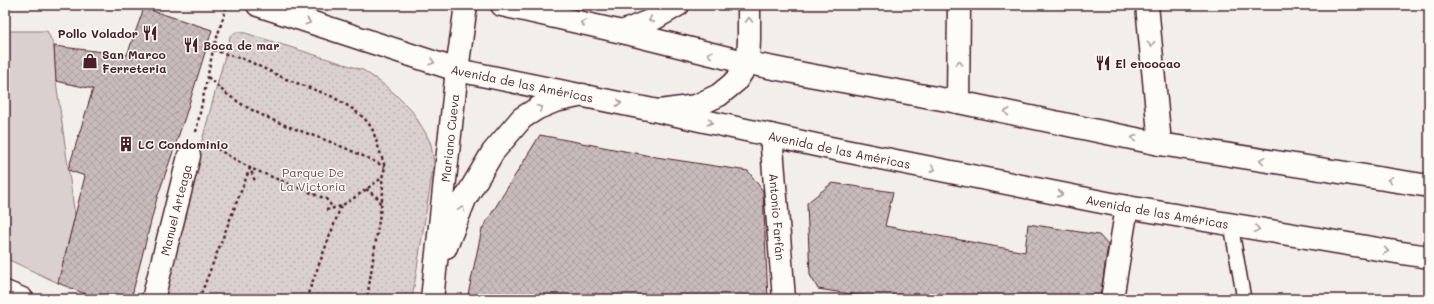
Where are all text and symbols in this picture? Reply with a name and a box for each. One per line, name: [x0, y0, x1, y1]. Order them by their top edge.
one-way arrow: [647, 15, 655, 23]
one-way arrow: [305, 17, 312, 25]
one-way arrow: [745, 17, 753, 23]
one-way arrow: [580, 20, 587, 28]
restaurant icon: Pollo Volador: [141, 24, 159, 42]
place label: Pollo Volador: [57, 25, 138, 41]
restaurant icon: Boca de mar: [182, 36, 200, 54]
place label: Boca de mar: [203, 37, 279, 53]
one-way arrow: [1146, 41, 1155, 47]
place label: San Marco Ferreteria: [102, 46, 167, 76]
one-way arrow: [707, 50, 714, 59]
shop icon: San Marco Ferreteria: [81, 52, 99, 70]
restaurant icon: El encocao: [1094, 54, 1112, 72]
place label: El encocao: [1115, 55, 1181, 71]
one-way arrow: [428, 57, 435, 66]
one-way arrow: [955, 60, 963, 66]
street label: Avenida de las Américas: [449, 61, 595, 106]
street label: Mariano Cueva: [437, 93, 462, 183]
one-way arrow: [616, 98, 622, 106]
one-way arrow: [536, 105, 543, 113]
one-way arrow: [1003, 108, 1010, 116]
one-way arrow: [707, 118, 713, 126]
street label: Avenida de las Américas: [767, 127, 912, 172]
building icon: LC Condominio: [117, 135, 135, 153]
one-way arrow: [1131, 135, 1137, 143]
place label: LC Condominio: [138, 136, 228, 152]
one-way arrow: [1259, 156, 1265, 165]
street label: Manuel Arteaga: [156, 162, 195, 257]
park label: Parque De La Victoria: [280, 164, 346, 194]
one-way arrow: [930, 164, 936, 172]
street label: Antonio Farfán: [766, 173, 789, 261]
one-way arrow: [1387, 176, 1394, 185]
one-way arrow: [1057, 190, 1064, 198]
street label: Avenida de las Américas: [1085, 191, 1230, 232]
one-way arrow: [457, 205, 465, 212]
one-way arrow: [1254, 225, 1260, 233]
one-way arrow: [1382, 246, 1389, 255]

